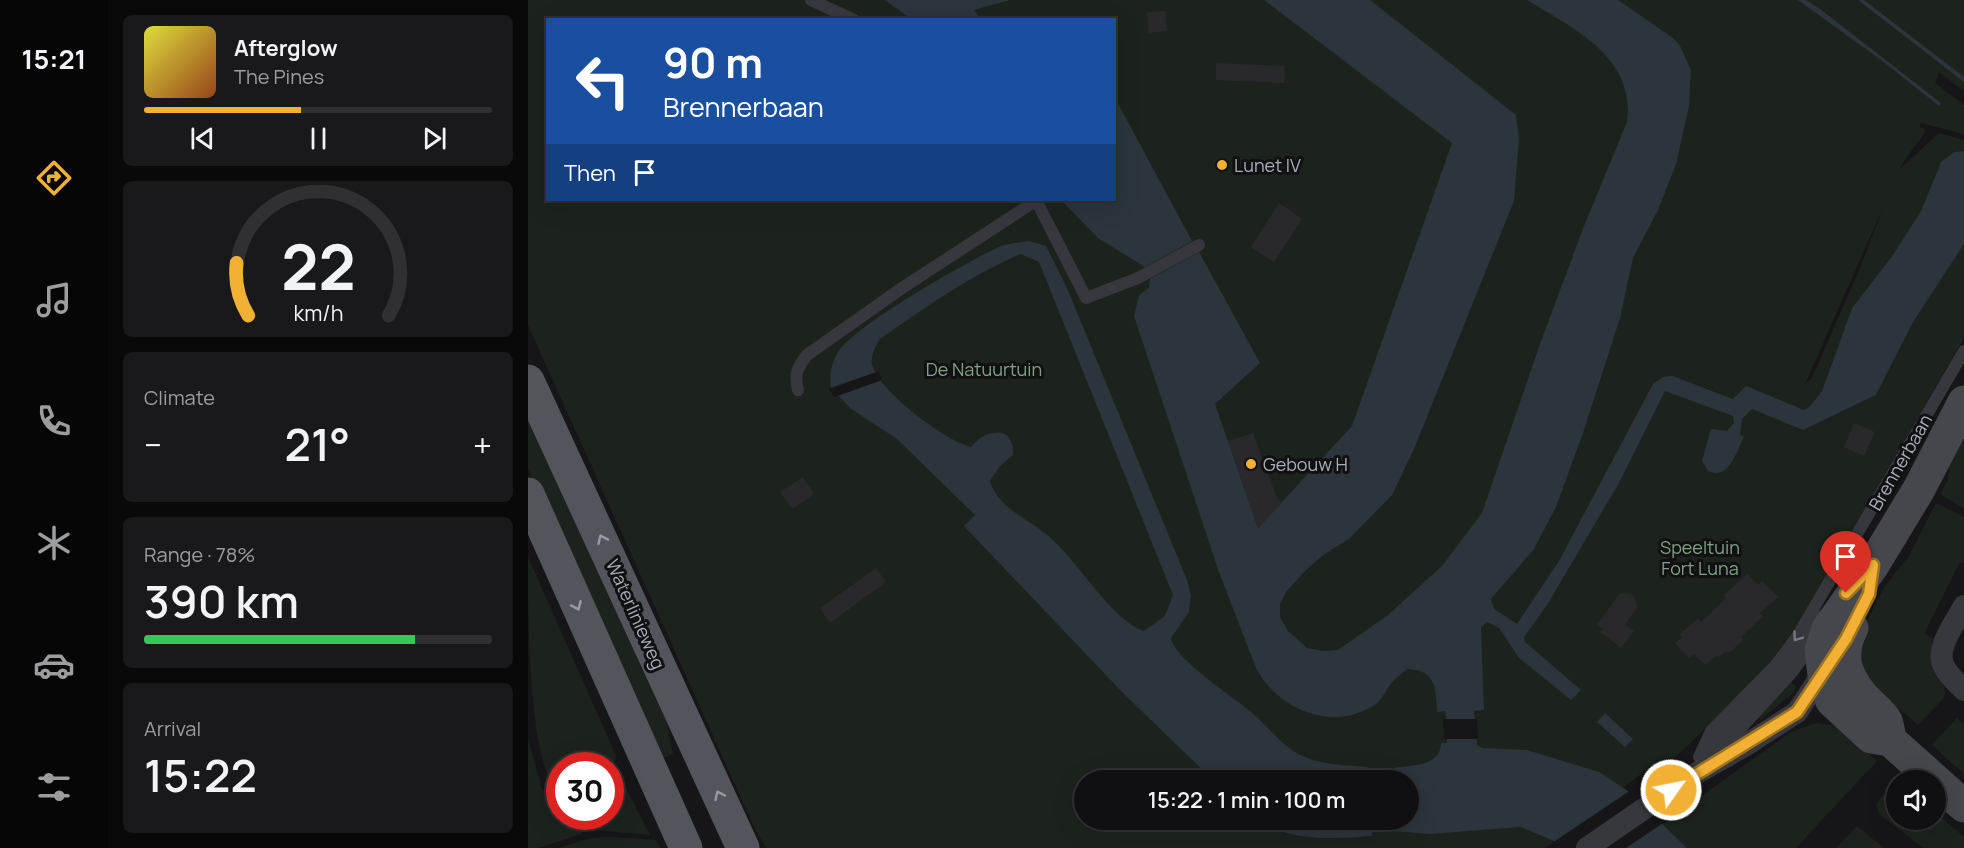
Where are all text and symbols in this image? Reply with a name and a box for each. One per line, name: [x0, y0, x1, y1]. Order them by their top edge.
text: Afterglow: [234, 33, 338, 63]
text: 90 m: [663, 33, 763, 91]
text: 15:21: [22, 40, 86, 77]
icon: left: [564, 42, 642, 120]
text: The Pines: [234, 63, 324, 90]
text: Brennerbaan: [663, 88, 824, 125]
icon: previous: [186, 122, 219, 155]
icon: pause: [302, 122, 335, 155]
icon: next: [418, 122, 451, 155]
place label: Lunet IV: [1234, 153, 1301, 177]
icon: arrive: [628, 156, 661, 189]
icon: directions: [33, 157, 75, 199]
text: Then: [564, 158, 616, 188]
marker: Lunet IV: [1215, 158, 1229, 172]
text: 22: [281, 223, 355, 309]
icon: music: [33, 279, 75, 321]
text: km/h: [293, 298, 343, 327]
park label: De Natuurtuin: [926, 357, 1042, 381]
text: Climate: [144, 384, 215, 411]
icon: phone: [33, 400, 75, 442]
street label: Brennerbaan: [1863, 410, 1937, 514]
text: 21°: [285, 413, 350, 475]
text: −: [144, 422, 162, 467]
text: +: [473, 422, 492, 467]
place label: Gebouw H: [1263, 452, 1348, 476]
marker: Gebouw H: [1244, 457, 1258, 471]
icon: climate: [33, 522, 75, 564]
pin: [1820, 531, 1871, 593]
one-way arrow: [597, 534, 609, 545]
park label: Speeltuin Fort Luna: [1660, 535, 1740, 580]
icon: arrive: [1829, 540, 1862, 573]
text: Range · 78%: [144, 541, 255, 568]
street label: Waterlinieweg: [601, 555, 671, 673]
text: 390 km: [144, 570, 299, 632]
one-way arrow: [569, 599, 581, 610]
one-way arrow: [1793, 630, 1804, 641]
icon: car: [33, 644, 75, 686]
text: Arrival: [144, 715, 201, 742]
text: 15:22: [144, 744, 257, 806]
speed limit sign: 30: [546, 752, 624, 830]
position arrow: [1639, 758, 1703, 822]
icon: filters: [33, 766, 75, 808]
map controls: [1886, 770, 1946, 830]
button: sound: [1886, 770, 1946, 830]
text: 15:22 · 1 min · 100 m: [1148, 785, 1345, 815]
one-way arrow: [714, 790, 726, 801]

